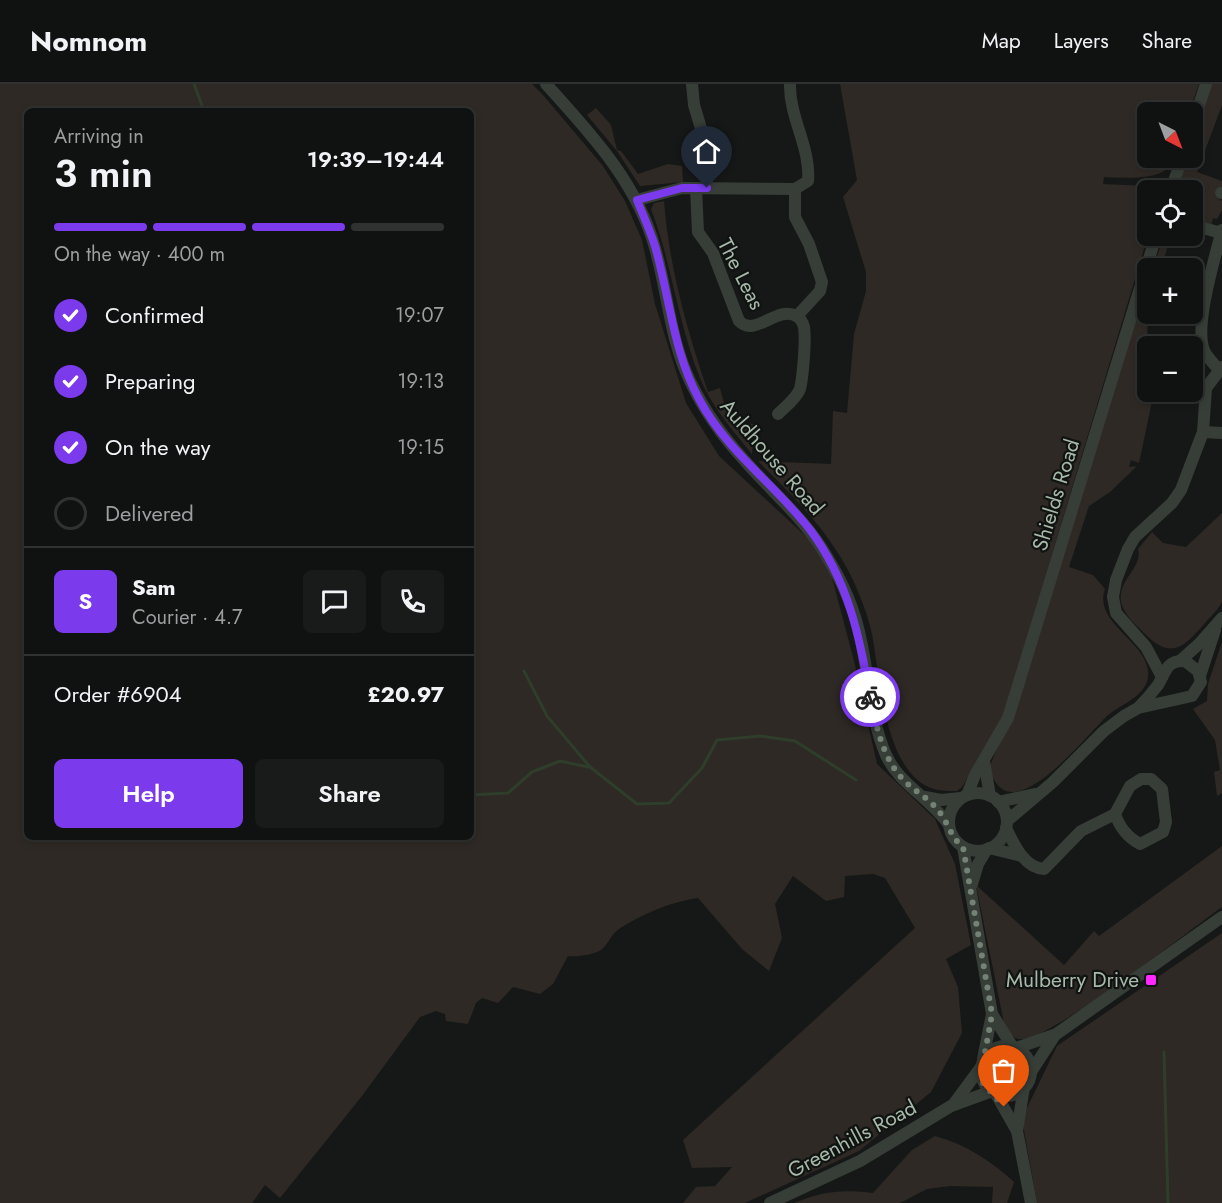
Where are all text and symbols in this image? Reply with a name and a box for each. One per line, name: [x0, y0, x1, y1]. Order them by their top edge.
text: Nomnom: [30, 21, 147, 62]
text: Map: [982, 26, 1021, 56]
text: Layers: [1054, 26, 1109, 56]
text: Share: [1142, 26, 1192, 56]
north arrow: [1137, 102, 1203, 168]
map controls: [1137, 102, 1203, 402]
text: Arriving in: [54, 122, 144, 151]
pin: [681, 126, 732, 188]
icon: home: [690, 135, 723, 168]
text: 19:39–19:44: [307, 143, 444, 175]
text: 3 min: [54, 145, 153, 202]
button: locate: [1137, 180, 1203, 246]
street label: The Leas: [710, 233, 772, 315]
text: On the way · 400 m: [54, 240, 225, 269]
button: +: [1137, 258, 1203, 324]
icon: check: [54, 299, 87, 332]
text: Confirmed: [105, 299, 204, 331]
text: 19:07: [395, 301, 444, 330]
button: −: [1137, 336, 1203, 402]
icon: check: [54, 365, 87, 398]
text: Preparing: [105, 365, 196, 397]
text: 19:13: [398, 367, 444, 396]
street label: Auldhouse Road: [713, 392, 831, 522]
icon: check: [54, 431, 87, 464]
text: On the way: [105, 431, 210, 463]
text: 19:15: [397, 433, 444, 462]
street label: Shields Road: [1025, 435, 1087, 555]
text: Delivered: [105, 497, 194, 529]
button: chat: [303, 570, 366, 633]
button: phone: [381, 570, 444, 633]
text: Sam: [132, 571, 176, 603]
text: S: [79, 585, 92, 617]
text: Courier · 4.7: [132, 603, 243, 632]
courier: [840, 667, 900, 727]
text: Order #6904: [54, 678, 182, 710]
text: £20.97: [367, 678, 444, 710]
icon: bike: [854, 681, 887, 714]
button: Help: [54, 759, 243, 828]
button: Share: [255, 759, 444, 828]
place label: Mulberry Drive: [1006, 965, 1139, 995]
marker: Mulberry Drive: [1144, 973, 1158, 987]
pin: [978, 1045, 1029, 1107]
icon: bag: [987, 1054, 1020, 1087]
street label: Greenhills Road: [782, 1092, 922, 1186]

